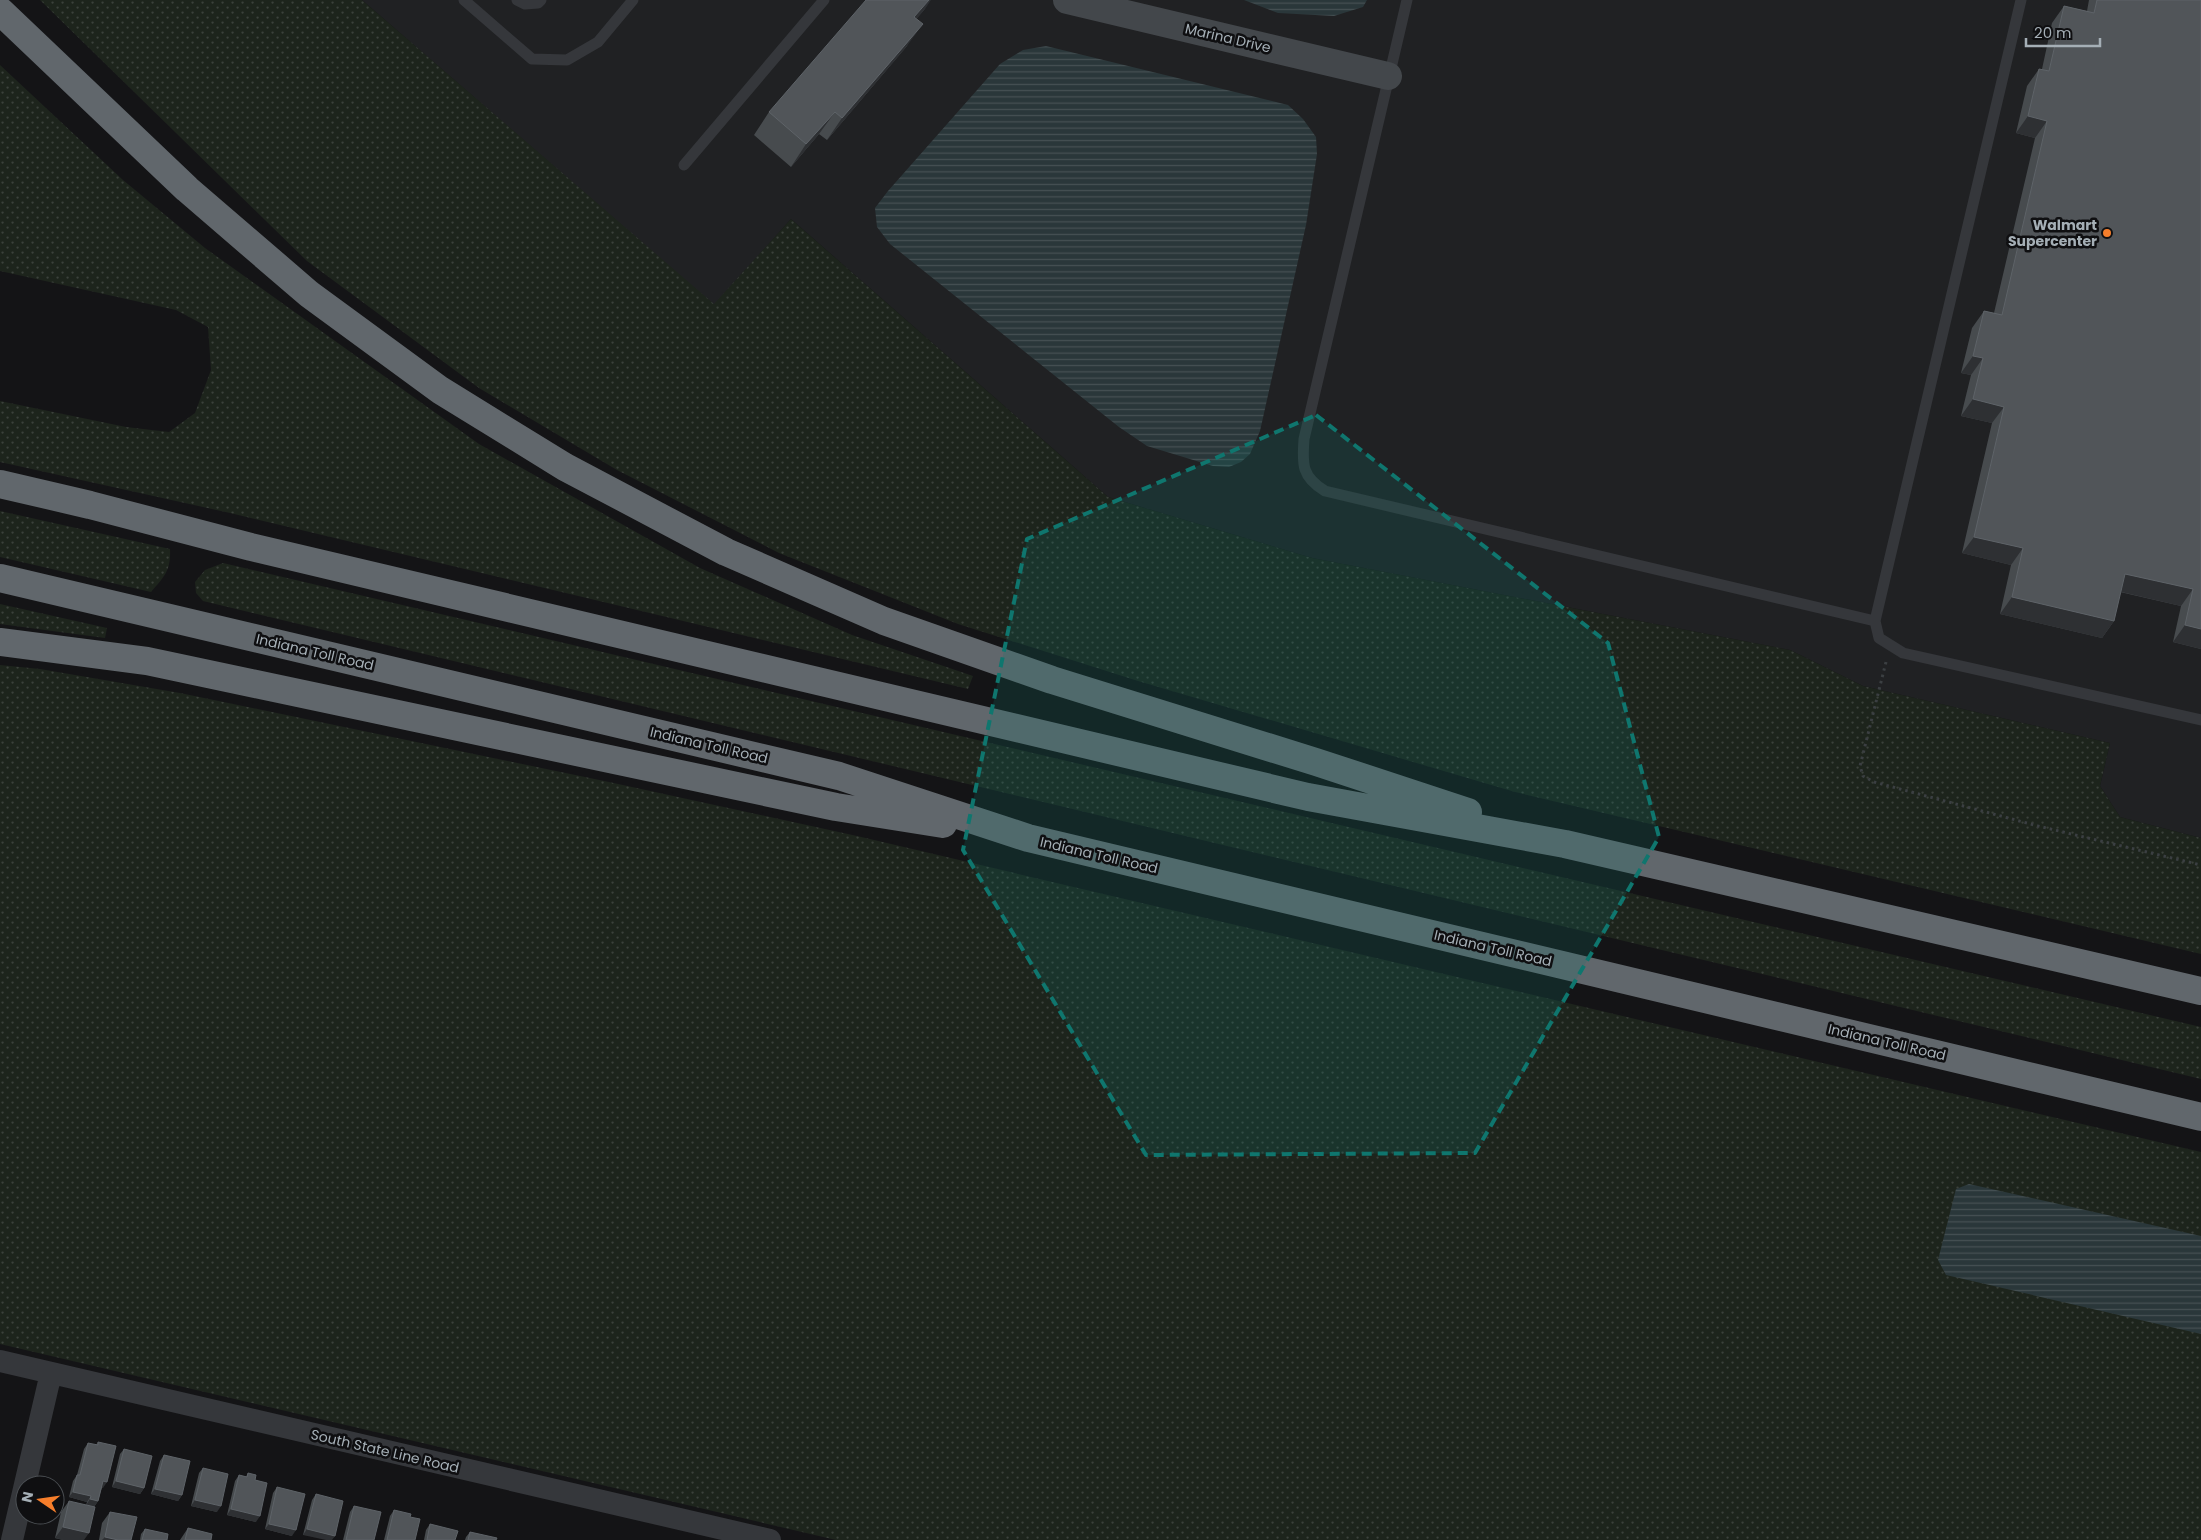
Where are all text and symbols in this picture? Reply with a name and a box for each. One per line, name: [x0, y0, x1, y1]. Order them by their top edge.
scale bar: [2026, 15, 2100, 47]
street label: Marina Drive: [1183, 18, 1273, 58]
text: 20 m: [2034, 22, 2072, 43]
place label: Walmart Supercenter: [2008, 215, 2097, 251]
marker: Walmart Supercenter: [2101, 227, 2113, 239]
street label: Indiana Toll Road: [254, 629, 376, 675]
street label: Indiana Toll Road: [648, 722, 770, 768]
street label: Indiana Toll Road: [1038, 832, 1160, 878]
street label: Indiana Toll Road: [1432, 925, 1554, 971]
street label: Indiana Toll Road: [1826, 1019, 1948, 1065]
street label: South State Line Road: [309, 1424, 461, 1478]
north arrow: [15, 1475, 65, 1525]
text: N: [16, 1490, 38, 1504]

